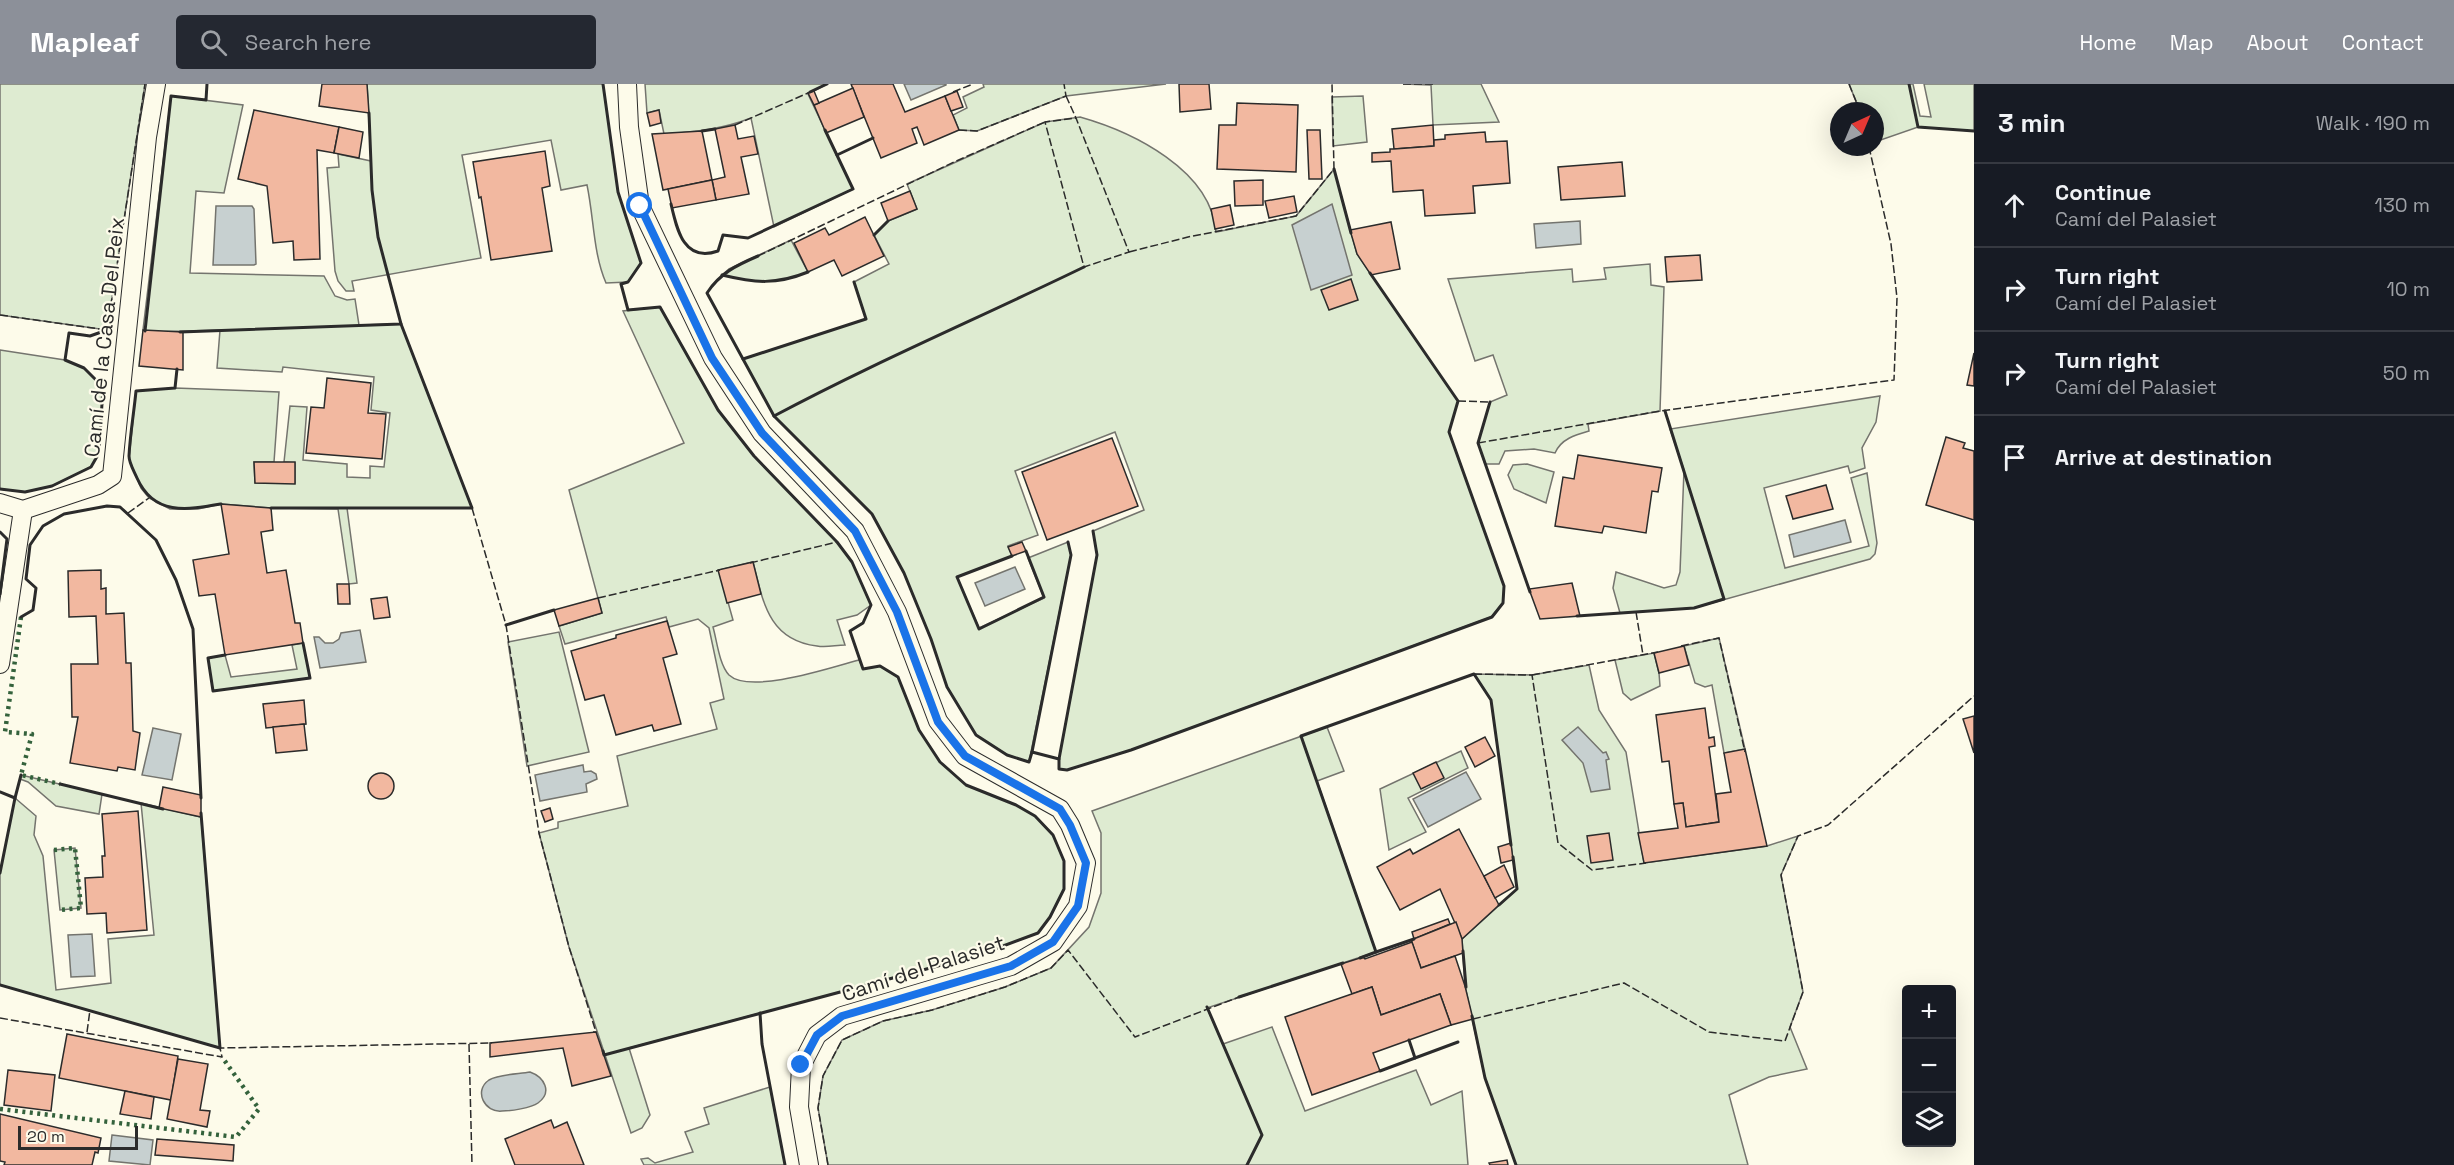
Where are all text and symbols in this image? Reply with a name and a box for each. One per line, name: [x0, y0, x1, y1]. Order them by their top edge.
search box: [176, 15, 596, 69]
text: Mapleaf: [30, 24, 140, 60]
icon: search: [197, 26, 230, 59]
text: Search here: [245, 28, 372, 56]
text: Home: [2079, 29, 2137, 56]
text: Map: [2170, 29, 2214, 56]
text: About: [2247, 29, 2309, 56]
text: Contact: [2342, 29, 2424, 56]
north arrow: [1830, 102, 1884, 156]
text: 3 min: [1998, 106, 2066, 140]
text: Walk · 190 m: [2316, 110, 2430, 136]
text: Continue: [2055, 178, 2151, 206]
icon: ahead: [1998, 189, 2031, 222]
route start: [626, 192, 652, 218]
text: 130 m: [2374, 192, 2430, 218]
text: Camí del Palasiet: [2055, 206, 2217, 232]
street label: Camí de la Casa Del Peix: [78, 216, 130, 458]
text: Turn right: [2055, 262, 2160, 290]
icon: right: [1998, 273, 2031, 306]
text: 10 m: [2386, 276, 2430, 302]
text: Camí del Palasiet: [2055, 290, 2217, 316]
text: Turn right: [2055, 346, 2160, 374]
icon: right: [1998, 357, 2031, 390]
text: 50 m: [2383, 360, 2430, 386]
text: Camí del Palasiet: [2055, 374, 2217, 400]
icon: arrive: [1998, 441, 2031, 474]
text: Arrive at destination: [2055, 443, 2272, 471]
street label: Camí del Palasiet: [838, 929, 1008, 1007]
map controls: [1902, 985, 1956, 1147]
button: +: [1902, 985, 1956, 1039]
button: −: [1902, 1039, 1956, 1093]
route end: [787, 1051, 813, 1077]
button: layers: [1902, 1093, 1956, 1147]
scale bar: [18, 1123, 138, 1150]
text: 20 m: [27, 1126, 65, 1147]

